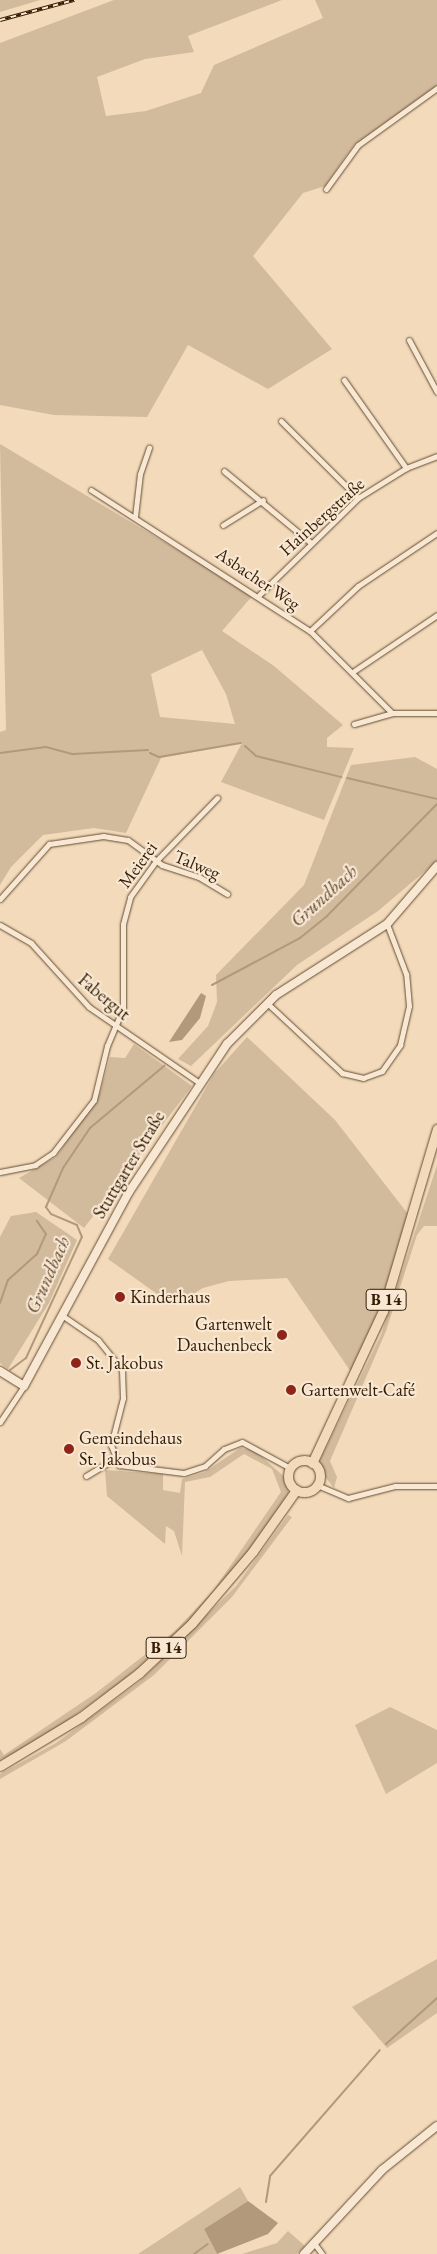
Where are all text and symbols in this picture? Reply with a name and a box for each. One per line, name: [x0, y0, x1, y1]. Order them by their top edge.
street label: Hainbergstraße: [275, 473, 369, 561]
street label: Asbacher Weg: [212, 543, 304, 615]
street label: Meierei: [114, 838, 162, 892]
street label: Talweg: [171, 846, 223, 884]
water label: Grundbach: [286, 860, 362, 932]
street label: Fabergut: [74, 969, 134, 1025]
street label: Stuttgarter Straße: [88, 1107, 170, 1223]
water label: Grundbach: [21, 1233, 75, 1317]
place label: Kinderhaus: [130, 1286, 210, 1308]
road number: B 14: [365, 1286, 407, 1314]
marker: Kinderhaus: [114, 1291, 126, 1303]
place label: Gartenwelt Dauchenbeck: [177, 1314, 272, 1356]
marker: Gartenwelt Dauchenbeck: [276, 1329, 288, 1341]
place label: St. Jakobus: [86, 1352, 163, 1374]
marker: St. Jakobus: [70, 1357, 82, 1369]
place label: Gartenwelt-Café: [301, 1379, 415, 1401]
marker: Gartenwelt-Café: [285, 1384, 297, 1396]
place label: Gemeindehaus St. Jakobus: [79, 1428, 182, 1470]
marker: Gemeindehaus St. Jakobus: [63, 1443, 75, 1455]
road number: B 14: [145, 1635, 187, 1662]

